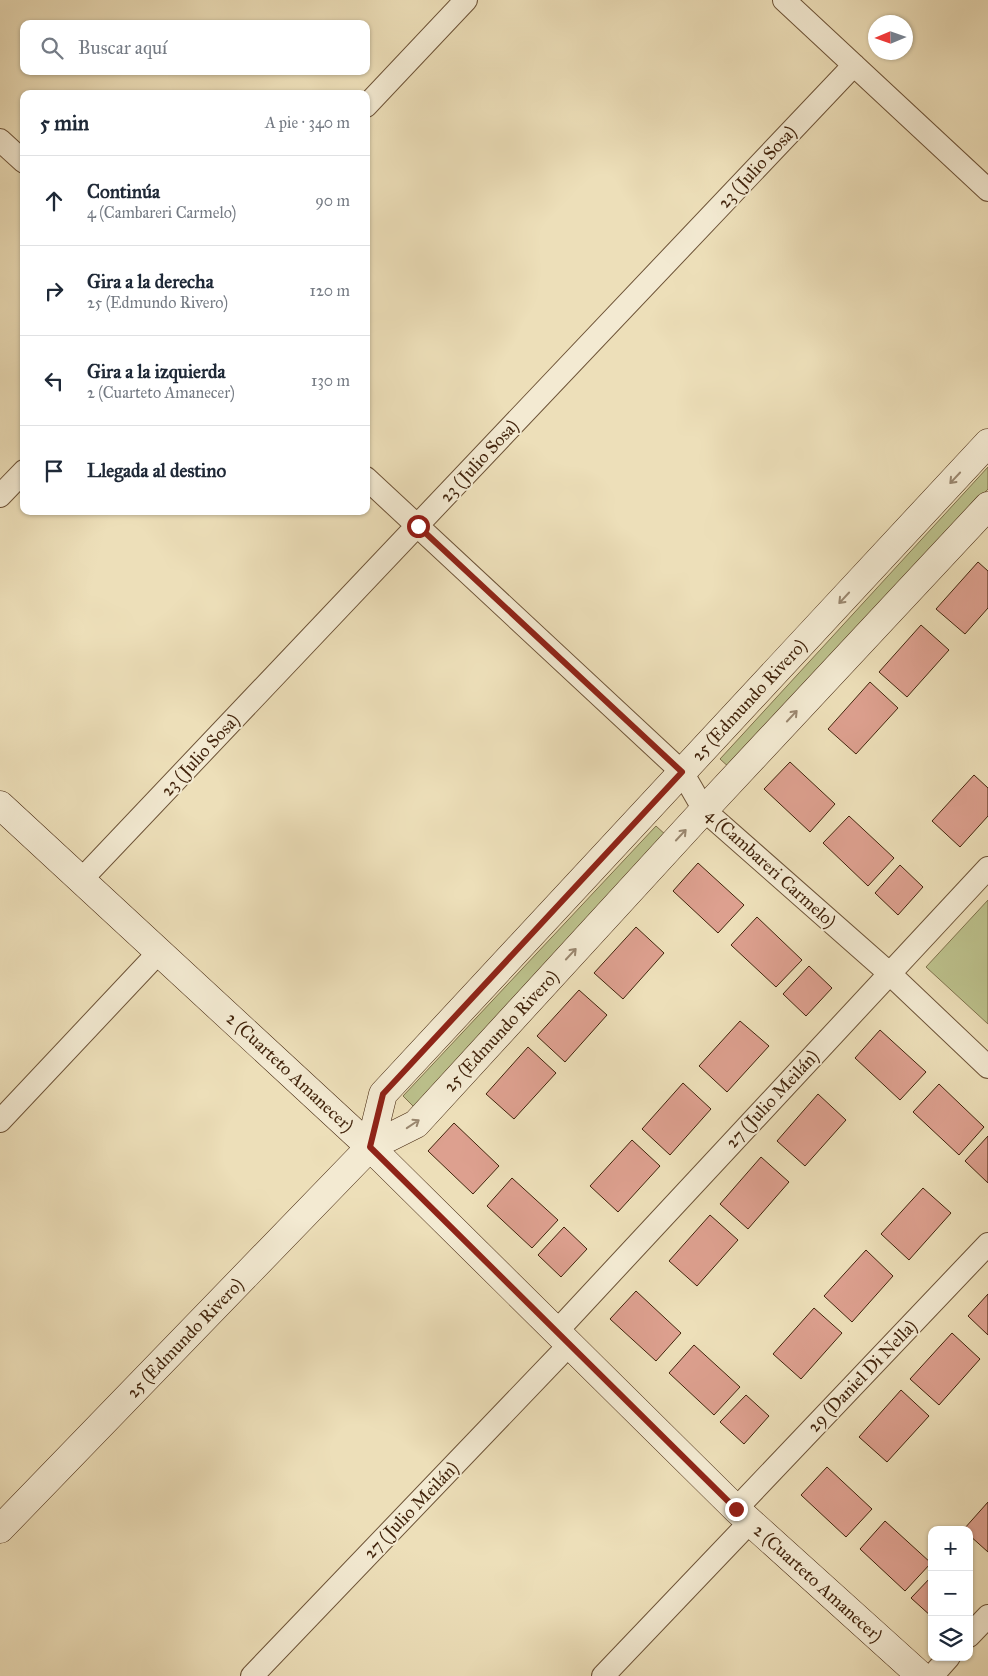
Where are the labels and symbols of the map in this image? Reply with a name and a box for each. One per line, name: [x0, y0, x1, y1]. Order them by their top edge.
north arrow: [868, 15, 913, 60]
street label: 23 (Julio Sosa): [713, 121, 802, 214]
street label: 23 (Julio Sosa): [435, 415, 524, 508]
one-way arrow: [949, 472, 961, 485]
route start: [407, 515, 430, 538]
one-way arrow: [838, 591, 850, 604]
street label: 25 (Edmundo Rivero): [687, 634, 812, 766]
street label: 23 (Julio Sosa): [156, 709, 245, 802]
one-way arrow: [786, 709, 798, 722]
street label: 4 (Cambareri Carmelo): [701, 804, 841, 933]
one-way arrow: [675, 828, 687, 841]
one-way arrow: [565, 948, 577, 961]
street label: 25 (Edmundo Rivero): [439, 965, 564, 1097]
street label: 2 (Cuarteto Amanecer): [221, 1007, 358, 1137]
street label: 27 (Julio Meilán): [721, 1045, 824, 1153]
one-way arrow: [406, 1119, 420, 1129]
street label: 25 (Edmundo Rivero): [122, 1273, 249, 1403]
street label: 29 (Daniel Di Nella): [803, 1315, 922, 1438]
street label: 27 (Julio Meilán): [359, 1457, 464, 1564]
route end: [725, 1498, 748, 1521]
street label: 2 (Cuarteto Amanecer): [748, 1519, 887, 1648]

